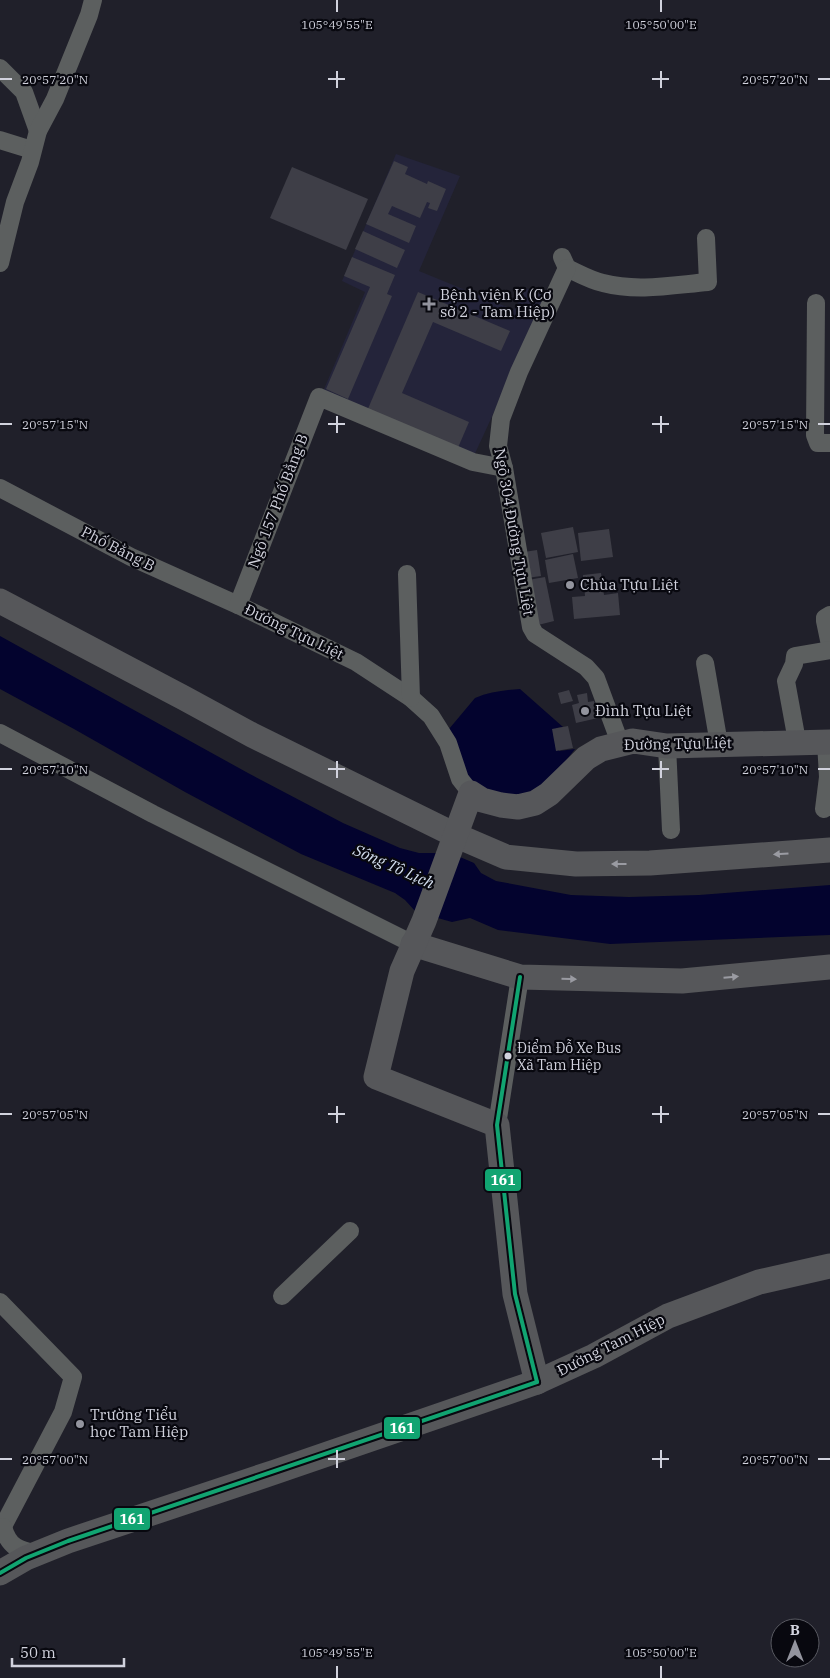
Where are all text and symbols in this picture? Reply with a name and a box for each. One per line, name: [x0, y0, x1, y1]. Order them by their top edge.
text: 105°49'55"E: [301, 17, 373, 32]
text: 105°50'00"E: [625, 17, 697, 32]
text: 20°57'20"N: [22, 72, 88, 87]
text: 20°57'20"N: [742, 72, 808, 87]
place label: Bệnh viện K (Cơ sở 2 - Tam Hiệp): [440, 285, 555, 321]
marker: Bệnh viện K (Cơ sở 2 - Tam Hiệp): [422, 297, 436, 311]
text: 20°57'15"N: [22, 417, 88, 432]
text: 20°57'15"N: [742, 417, 808, 432]
street label: Ngõ 157 Phố Bằng B: [243, 431, 312, 571]
street label: Ngõ 304 Đường Tựu Liệt: [490, 447, 539, 617]
street label: Phố Bằng B: [78, 522, 158, 575]
place label: Chùa Tựu Liệt: [580, 575, 679, 594]
marker: Chùa Tựu Liệt: [564, 579, 576, 591]
street label: Đường Tựu Liệt: [241, 599, 347, 664]
place label: Đình Tựu Liệt: [595, 701, 691, 720]
marker: Đình Tựu Liệt: [579, 705, 591, 717]
street label: Đường Tựu Liệt: [624, 733, 732, 754]
text: 20°57'10"N: [22, 762, 88, 777]
text: 20°57'10"N: [742, 762, 808, 777]
water label: Sông Tô Lịch: [350, 839, 438, 893]
one-way arrow: [773, 851, 789, 859]
one-way arrow: [611, 860, 627, 868]
one-way arrow: [723, 973, 739, 981]
one-way arrow: [561, 975, 577, 983]
place label: Điểm Đỗ Xe Bus Xã Tam Hiệp: [517, 1039, 621, 1074]
marker: Điểm Đỗ Xe Bus Xã Tam Hiệp: [503, 1051, 513, 1061]
text: 20°57'05"N: [22, 1107, 88, 1122]
text: 20°57'05"N: [742, 1107, 808, 1122]
line badge: 161: [484, 1168, 522, 1192]
text: 161: [490, 1171, 516, 1189]
street label: Đường Tam Hiệp: [554, 1309, 668, 1380]
place label: Trường Tiểu học Tam Hiệp: [90, 1405, 188, 1441]
line badge: 161: [383, 1416, 421, 1440]
marker: Trường Tiểu học Tam Hiệp: [74, 1418, 86, 1430]
text: 161: [389, 1419, 415, 1437]
text: 20°57'00"N: [22, 1452, 88, 1467]
text: 20°57'00"N: [742, 1452, 808, 1467]
line badge: 161: [113, 1507, 151, 1531]
text: 161: [119, 1510, 145, 1528]
north arrow: [770, 1618, 820, 1668]
text: B: [790, 1621, 800, 1639]
scale bar: [12, 1636, 125, 1668]
text: 50 m: [20, 1643, 56, 1662]
text: 105°49'55"E: [301, 1645, 373, 1660]
text: 105°50'00"E: [625, 1645, 697, 1660]

